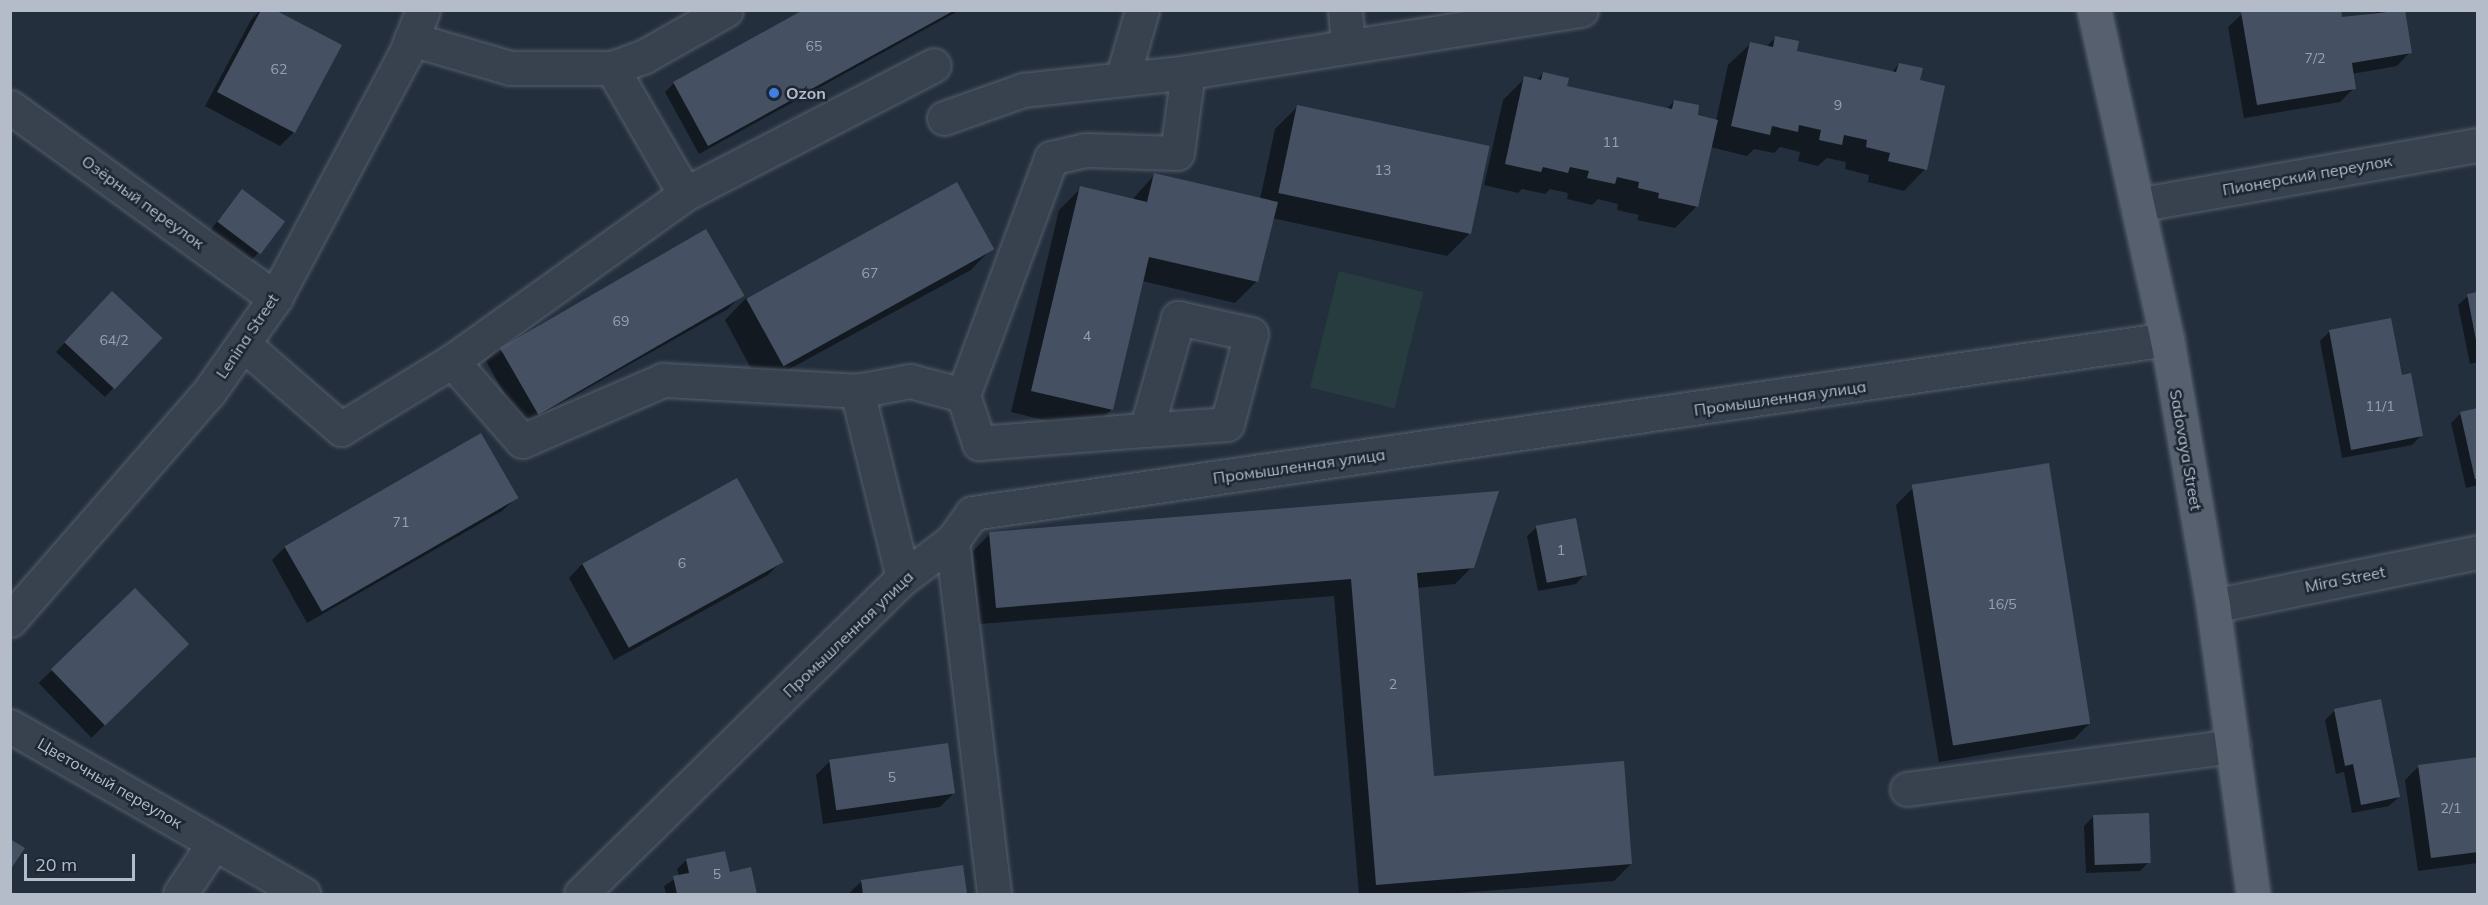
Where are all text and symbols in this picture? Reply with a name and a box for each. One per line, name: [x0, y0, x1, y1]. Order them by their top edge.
house number: 65: [806, 38, 822, 54]
house number: 7/2: [2305, 50, 2325, 66]
house number: 62: [271, 61, 287, 77]
place label: Ozon: [786, 83, 826, 103]
marker: Ozon: [767, 86, 781, 100]
house number: 9: [1834, 97, 1842, 113]
house number: 11: [1603, 134, 1619, 150]
street label: Озёрный переулок: [78, 151, 208, 253]
street label: Пионерский переулок: [2221, 151, 2393, 199]
house number: 13: [1375, 162, 1391, 178]
house number: 67: [862, 265, 878, 281]
street label: Lenina Street: [212, 290, 282, 382]
house number: 69: [613, 313, 629, 329]
house number: 4: [1083, 328, 1091, 344]
house number: 64/2: [99, 332, 129, 348]
street label: Промышленная улица: [1693, 376, 1867, 420]
street label: Sadovaya Street: [2166, 388, 2206, 512]
house number: 11/1: [2365, 398, 2395, 414]
street label: Промышленная улица: [1212, 444, 1386, 488]
house number: 71: [393, 514, 409, 530]
house number: 1: [1557, 542, 1565, 558]
house number: 6: [678, 555, 686, 571]
street label: Mira Street: [2303, 562, 2387, 596]
street label: Промышленная улица: [779, 567, 917, 701]
house number: 16/5: [1987, 596, 2017, 612]
house number: 2: [1389, 676, 1397, 692]
street label: Цветочный переулок: [34, 734, 186, 832]
house number: 5: [888, 769, 896, 785]
house number: 2/1: [2441, 800, 2461, 816]
scale bar: [27, 842, 138, 880]
text: 20 m: [35, 853, 77, 876]
house number: 5: [713, 866, 721, 882]

